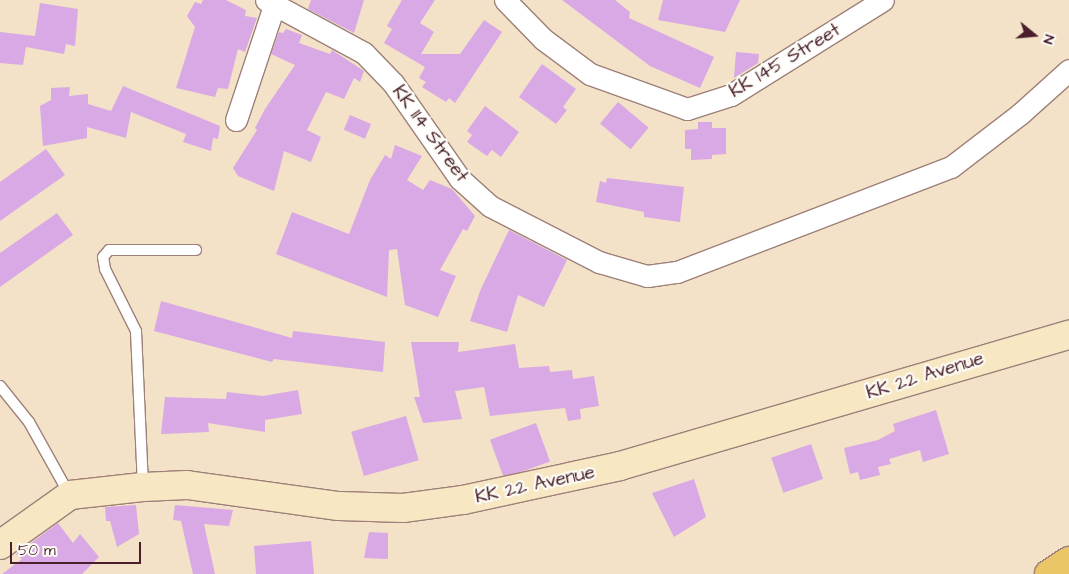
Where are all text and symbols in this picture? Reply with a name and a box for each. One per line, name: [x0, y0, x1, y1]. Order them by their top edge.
north arrow: [1009, 10, 1059, 60]
street label: KK 145 Street: [725, 19, 845, 103]
text: N: [1037, 32, 1059, 47]
street label: KK 114 Street: [387, 81, 473, 187]
street label: KK 22 Avenue: [863, 347, 987, 405]
street label: KK 22 Avenue: [473, 461, 597, 509]
scale bar: [12, 532, 144, 564]
text: 50 m: [18, 540, 56, 561]

